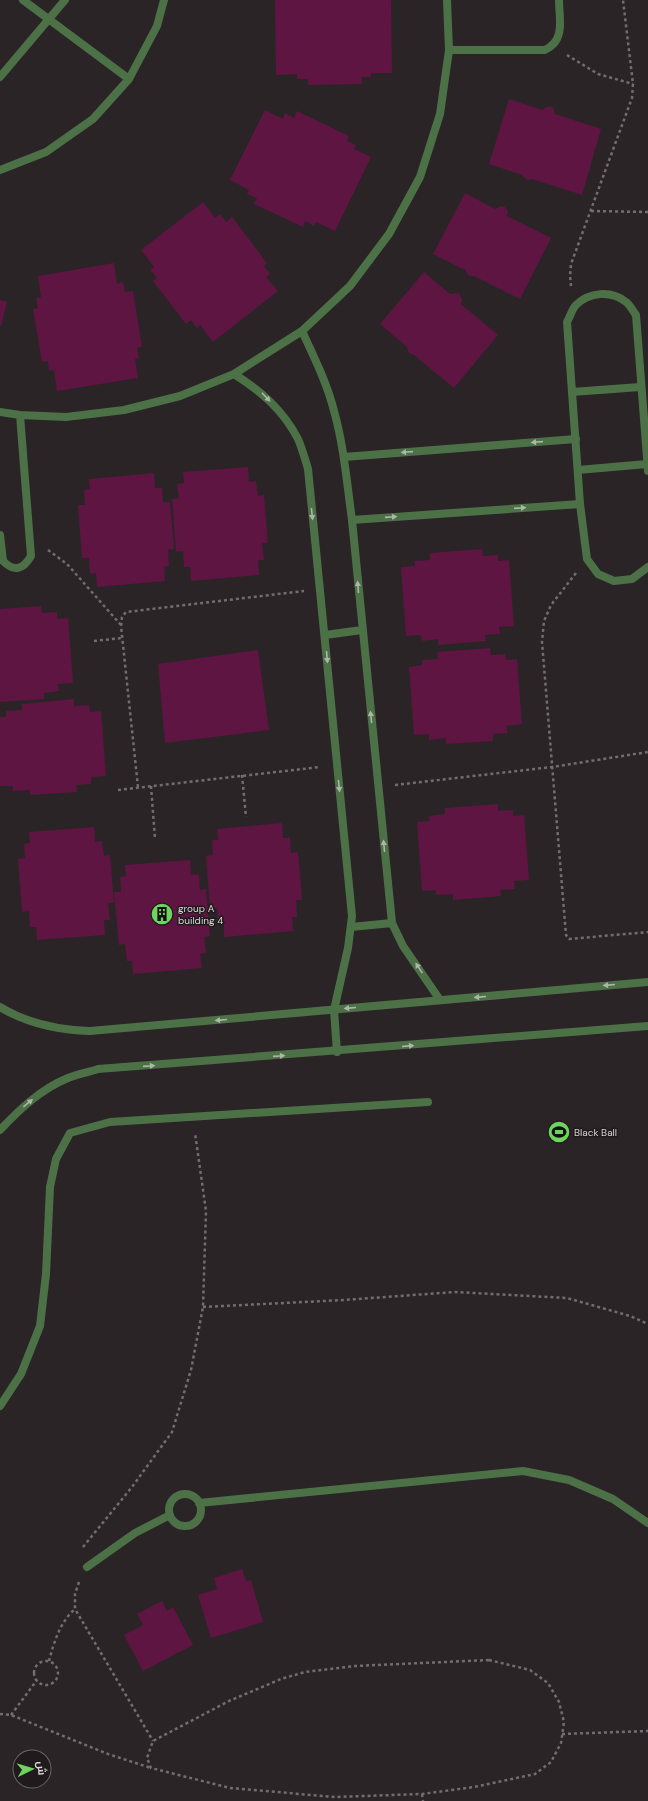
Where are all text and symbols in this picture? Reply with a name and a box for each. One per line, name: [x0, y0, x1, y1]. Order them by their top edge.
one-way arrow: [261, 392, 270, 402]
one-way arrow: [531, 439, 543, 446]
one-way arrow: [401, 449, 413, 455]
one-way arrow: [514, 505, 526, 512]
one-way arrow: [309, 508, 316, 520]
one-way arrow: [385, 514, 397, 521]
one-way arrow: [355, 581, 362, 593]
one-way arrow: [323, 651, 330, 663]
one-way arrow: [368, 711, 374, 723]
one-way arrow: [335, 780, 342, 792]
one-way arrow: [380, 840, 387, 852]
building icon: group A building 4: [149, 901, 175, 927]
place label: group A building 4: [178, 902, 223, 927]
one-way arrow: [415, 963, 423, 973]
one-way arrow: [603, 982, 615, 989]
one-way arrow: [474, 994, 486, 1000]
one-way arrow: [344, 1005, 356, 1012]
one-way arrow: [215, 1016, 227, 1023]
one-way arrow: [402, 1042, 415, 1049]
one-way arrow: [273, 1052, 285, 1059]
one-way arrow: [143, 1062, 155, 1069]
one-way arrow: [23, 1098, 33, 1107]
sports icon: Black Ball: [546, 1119, 572, 1145]
place label: Black Ball: [574, 1126, 617, 1139]
north arrow: [12, 1749, 52, 1789]
text: ش: [34, 1760, 50, 1776]

